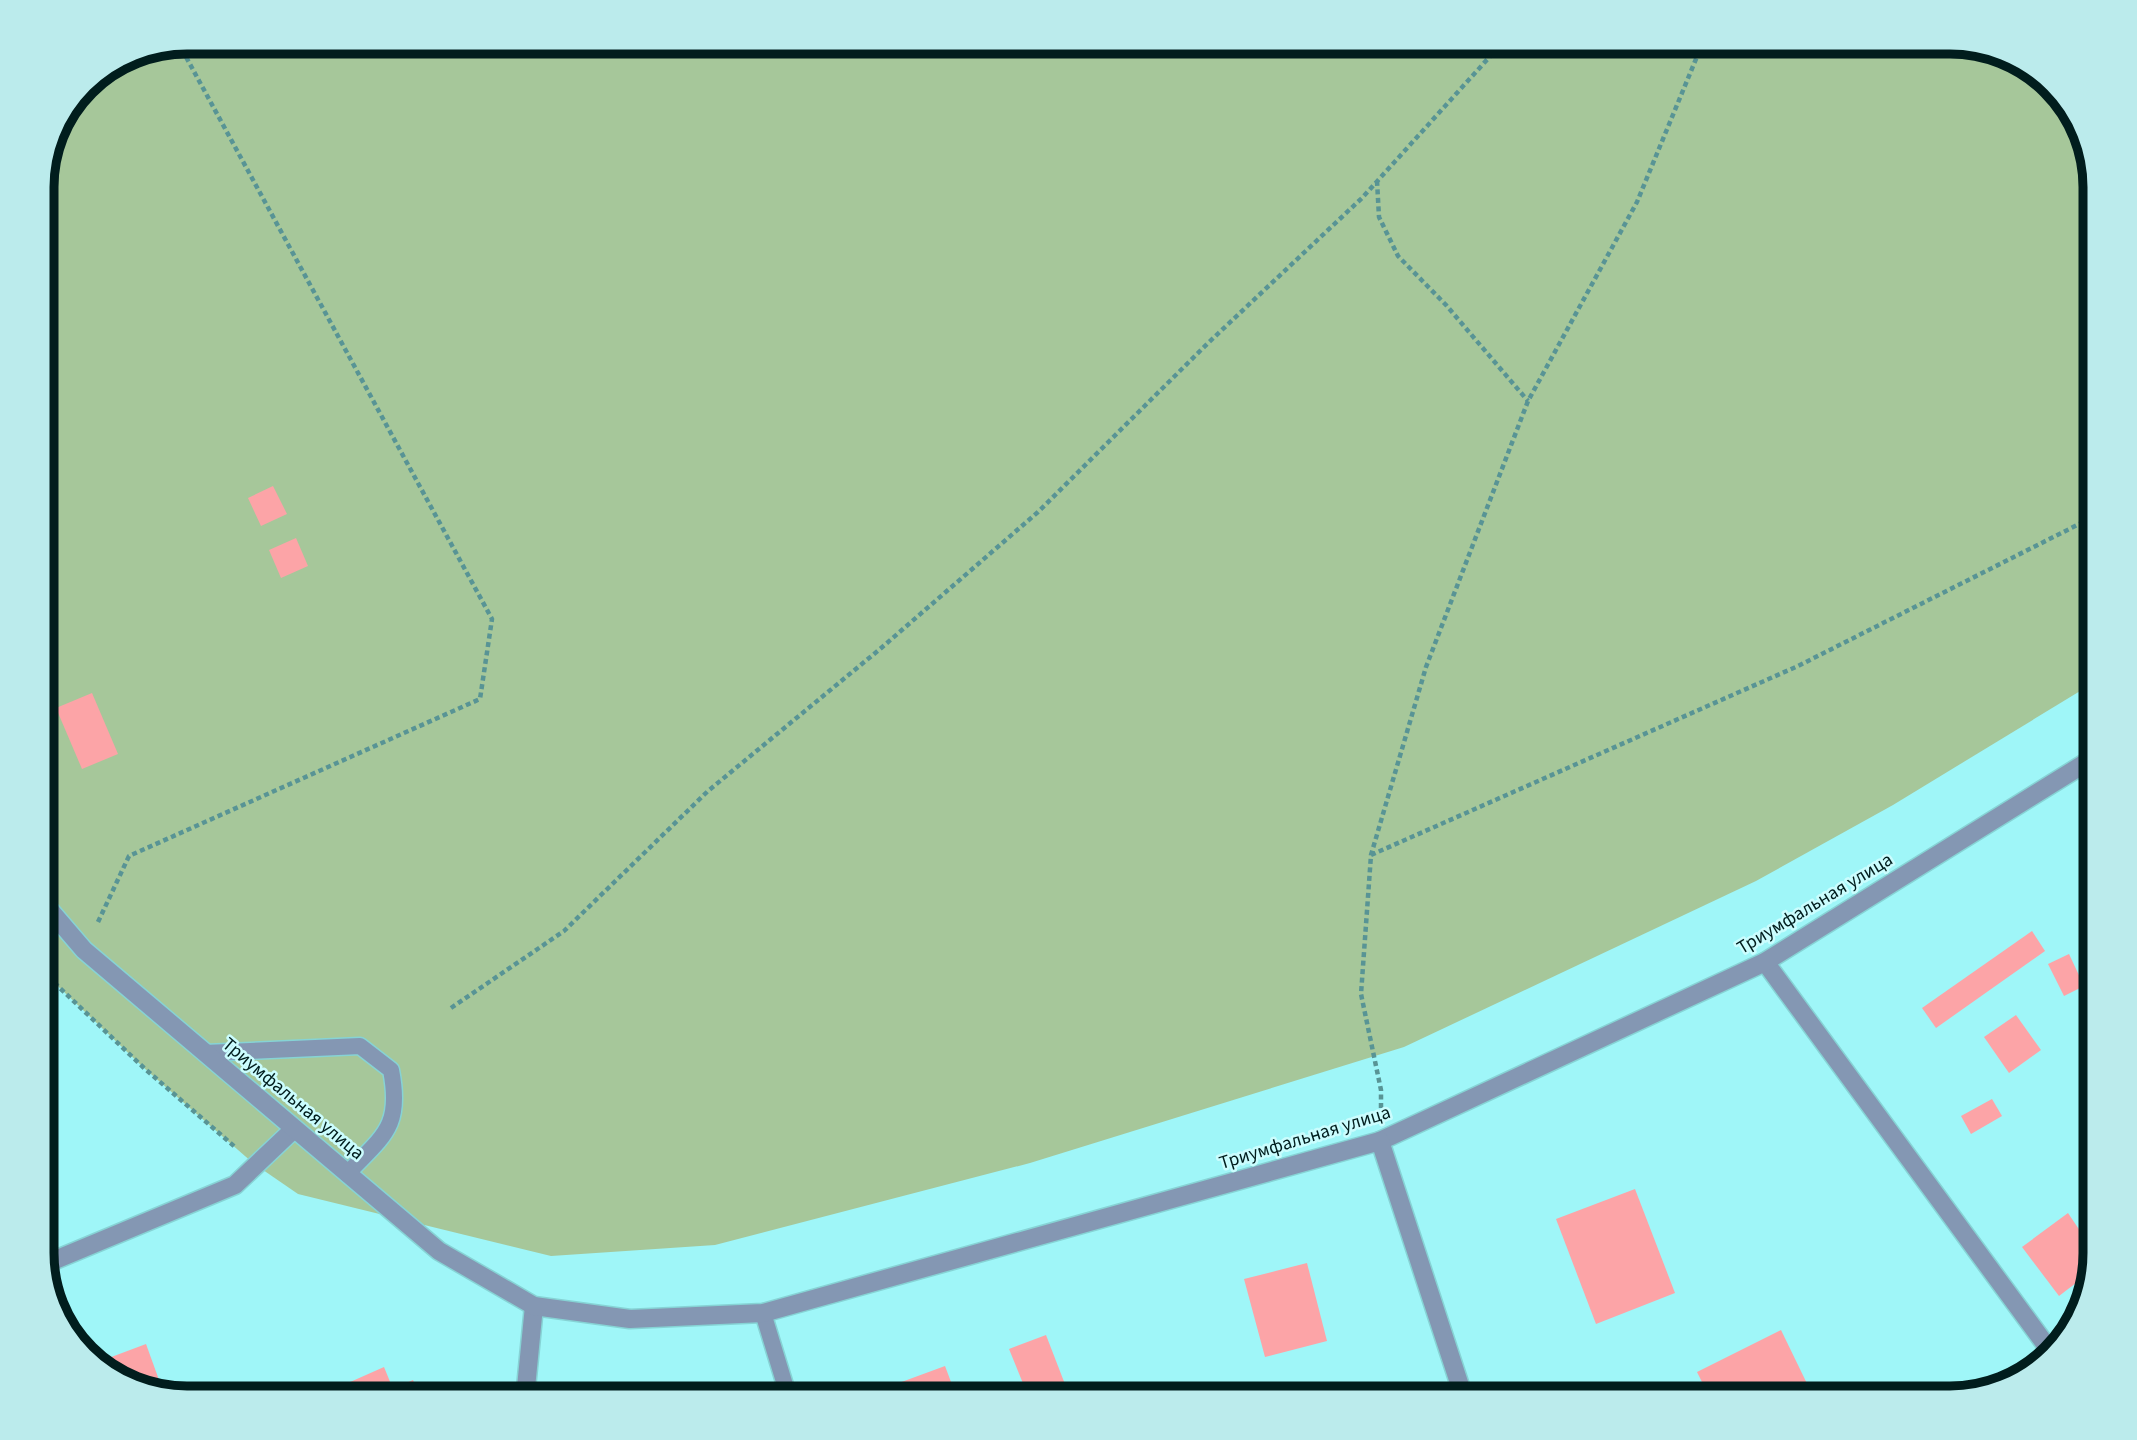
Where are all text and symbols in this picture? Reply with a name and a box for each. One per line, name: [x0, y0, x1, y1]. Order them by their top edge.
street label: Триумфальная улица: [1732, 847, 1898, 961]
street label: Триумфальная улица: [216, 1032, 370, 1166]
street label: Триумфальная улица: [1216, 1099, 1394, 1177]

